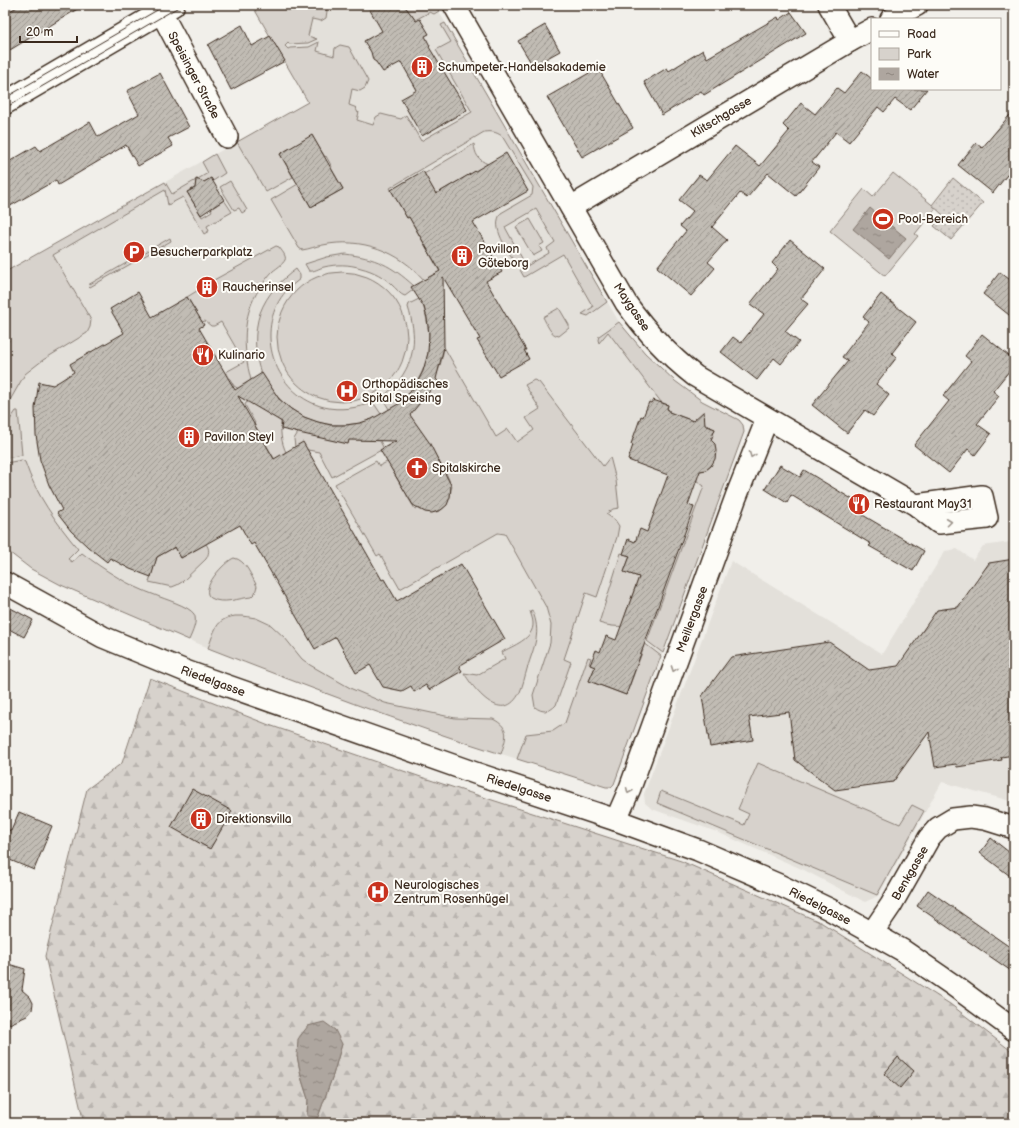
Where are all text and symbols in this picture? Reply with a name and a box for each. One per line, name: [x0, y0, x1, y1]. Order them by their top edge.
scale bar: [20, 18, 77, 44]
legend: [871, 18, 1001, 90]
text: 20 m: [26, 25, 53, 40]
text: Road: [907, 27, 936, 42]
street label: Speisinger Straße: [164, 29, 223, 121]
text: Park: [907, 47, 931, 62]
building icon: Schumpeter-Handelsakademie: [409, 54, 435, 80]
place label: Schumpeter-Handelsakademie: [438, 60, 606, 75]
text: Water: [907, 67, 939, 82]
street label: Klitschgasse: [688, 93, 754, 141]
sports icon: Pool-Bereich: [870, 206, 896, 232]
place label: Pool-Bereich: [898, 212, 969, 227]
parking icon: Besucherparkplatz: [121, 239, 147, 265]
place label: Pavillon Göteborg: [478, 242, 529, 271]
building icon: Pavillon Göteborg: [449, 243, 475, 269]
place label: Besucherparkplatz: [150, 245, 252, 260]
building icon: Raucherinsel: [194, 274, 220, 300]
place label: Raucherinsel: [222, 280, 294, 295]
street label: Maygasse: [610, 280, 653, 334]
restaurant icon: Kulinario: [190, 342, 216, 368]
place label: Kulinario: [218, 348, 265, 363]
place label: Orthopädisches Spital Speising: [362, 377, 448, 406]
hospital icon: Orthopädisches Spital Speising: [334, 378, 360, 404]
building icon: Pavillon Steyl: [176, 424, 202, 450]
place label: Pavillon Steyl: [204, 430, 274, 445]
one-way arrow: [749, 451, 757, 458]
church icon: Spitalskirche: [404, 455, 430, 481]
place label: Spitalskirche: [432, 461, 501, 476]
restaurant icon: Restaurant May31: [846, 491, 872, 517]
place label: Restaurant May31: [874, 497, 972, 512]
one-way arrow: [946, 518, 952, 527]
street label: Meillergasse: [674, 584, 711, 654]
street label: Riedelgasse: [178, 663, 247, 700]
one-way arrow: [670, 665, 678, 672]
street label: Riedelgasse: [484, 771, 553, 806]
one-way arrow: [626, 786, 634, 794]
building icon: Direktionsvilla: [188, 806, 214, 832]
place label: Direktionsvilla: [216, 812, 292, 827]
street label: Benkgasse: [889, 843, 932, 903]
place label: Neurologisches Zentrum Rosenhügel: [393, 878, 508, 907]
hospital icon: Neurologisches Zentrum Rosenhügel: [365, 879, 391, 905]
street label: Riedelgasse: [786, 884, 853, 929]

